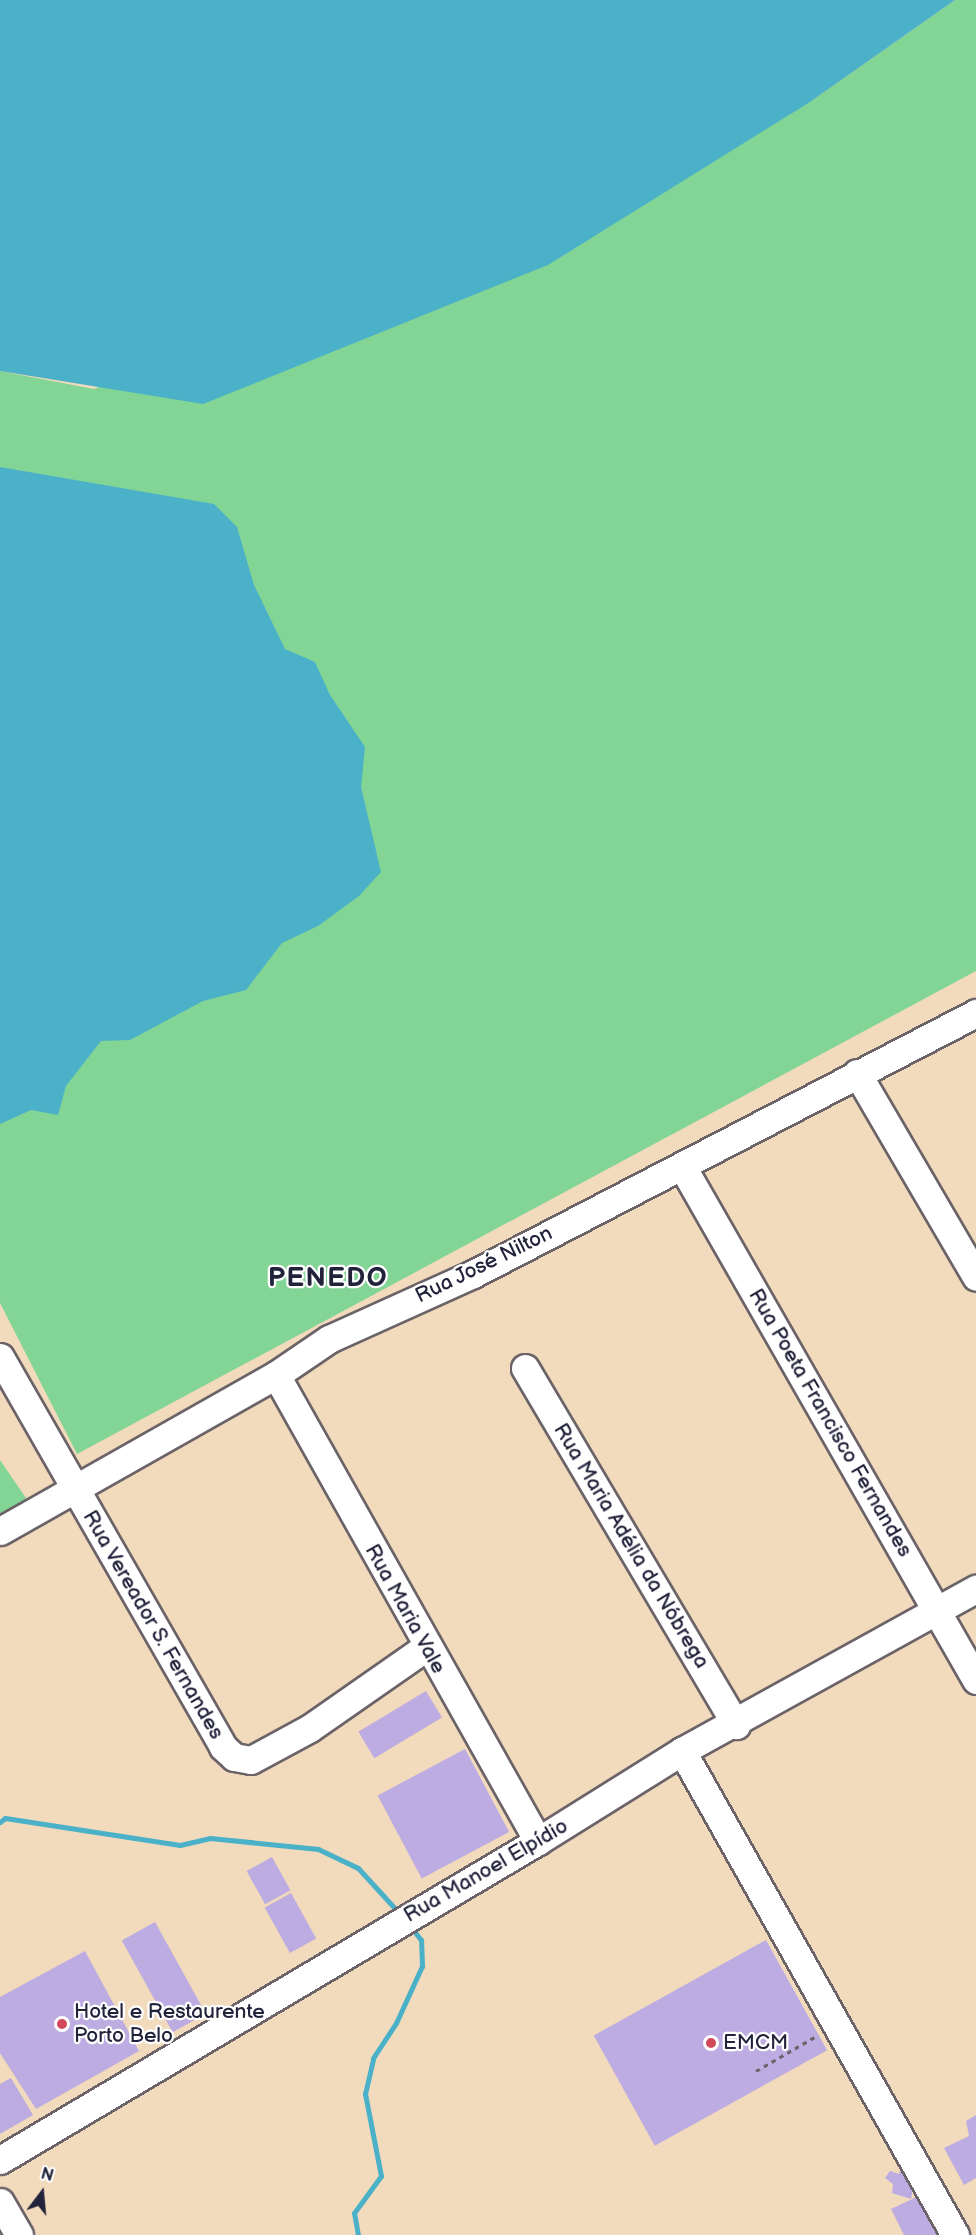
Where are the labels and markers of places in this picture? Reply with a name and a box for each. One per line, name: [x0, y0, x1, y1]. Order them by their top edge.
place label: Hotel e Restaurente Porto Belo: [74, 1999, 265, 2049]
marker: Hotel e Restaurente Porto Belo: [55, 2017, 69, 2031]
place label: EMCM: [723, 2030, 788, 2056]
marker: EMCM: [704, 2036, 718, 2050]

